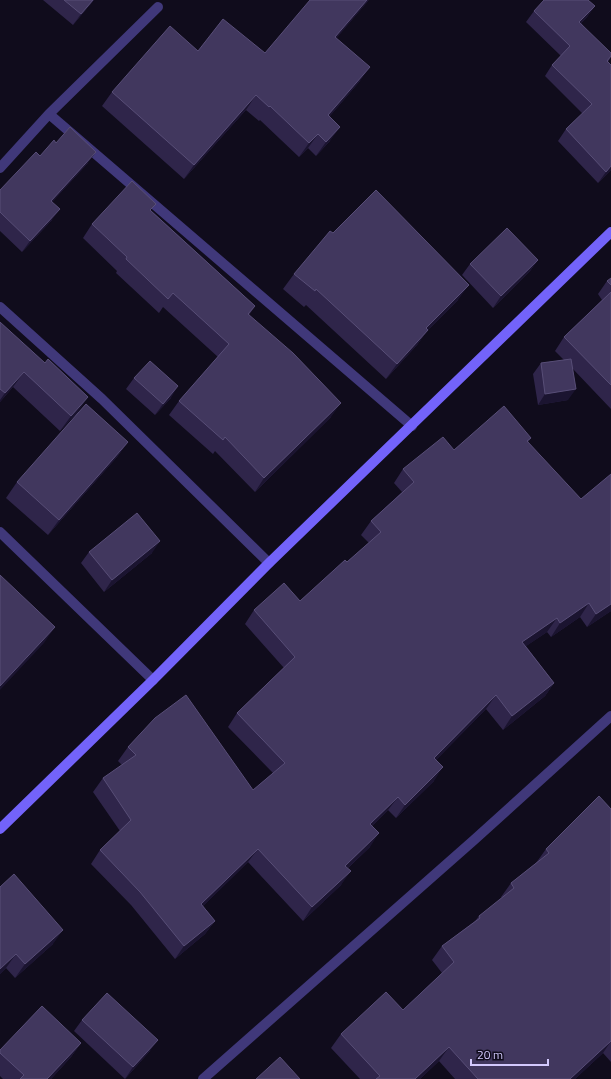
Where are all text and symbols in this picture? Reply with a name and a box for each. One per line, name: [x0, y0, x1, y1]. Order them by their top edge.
scale bar: [471, 1041, 548, 1067]
text: 20 m: [477, 1045, 503, 1064]

